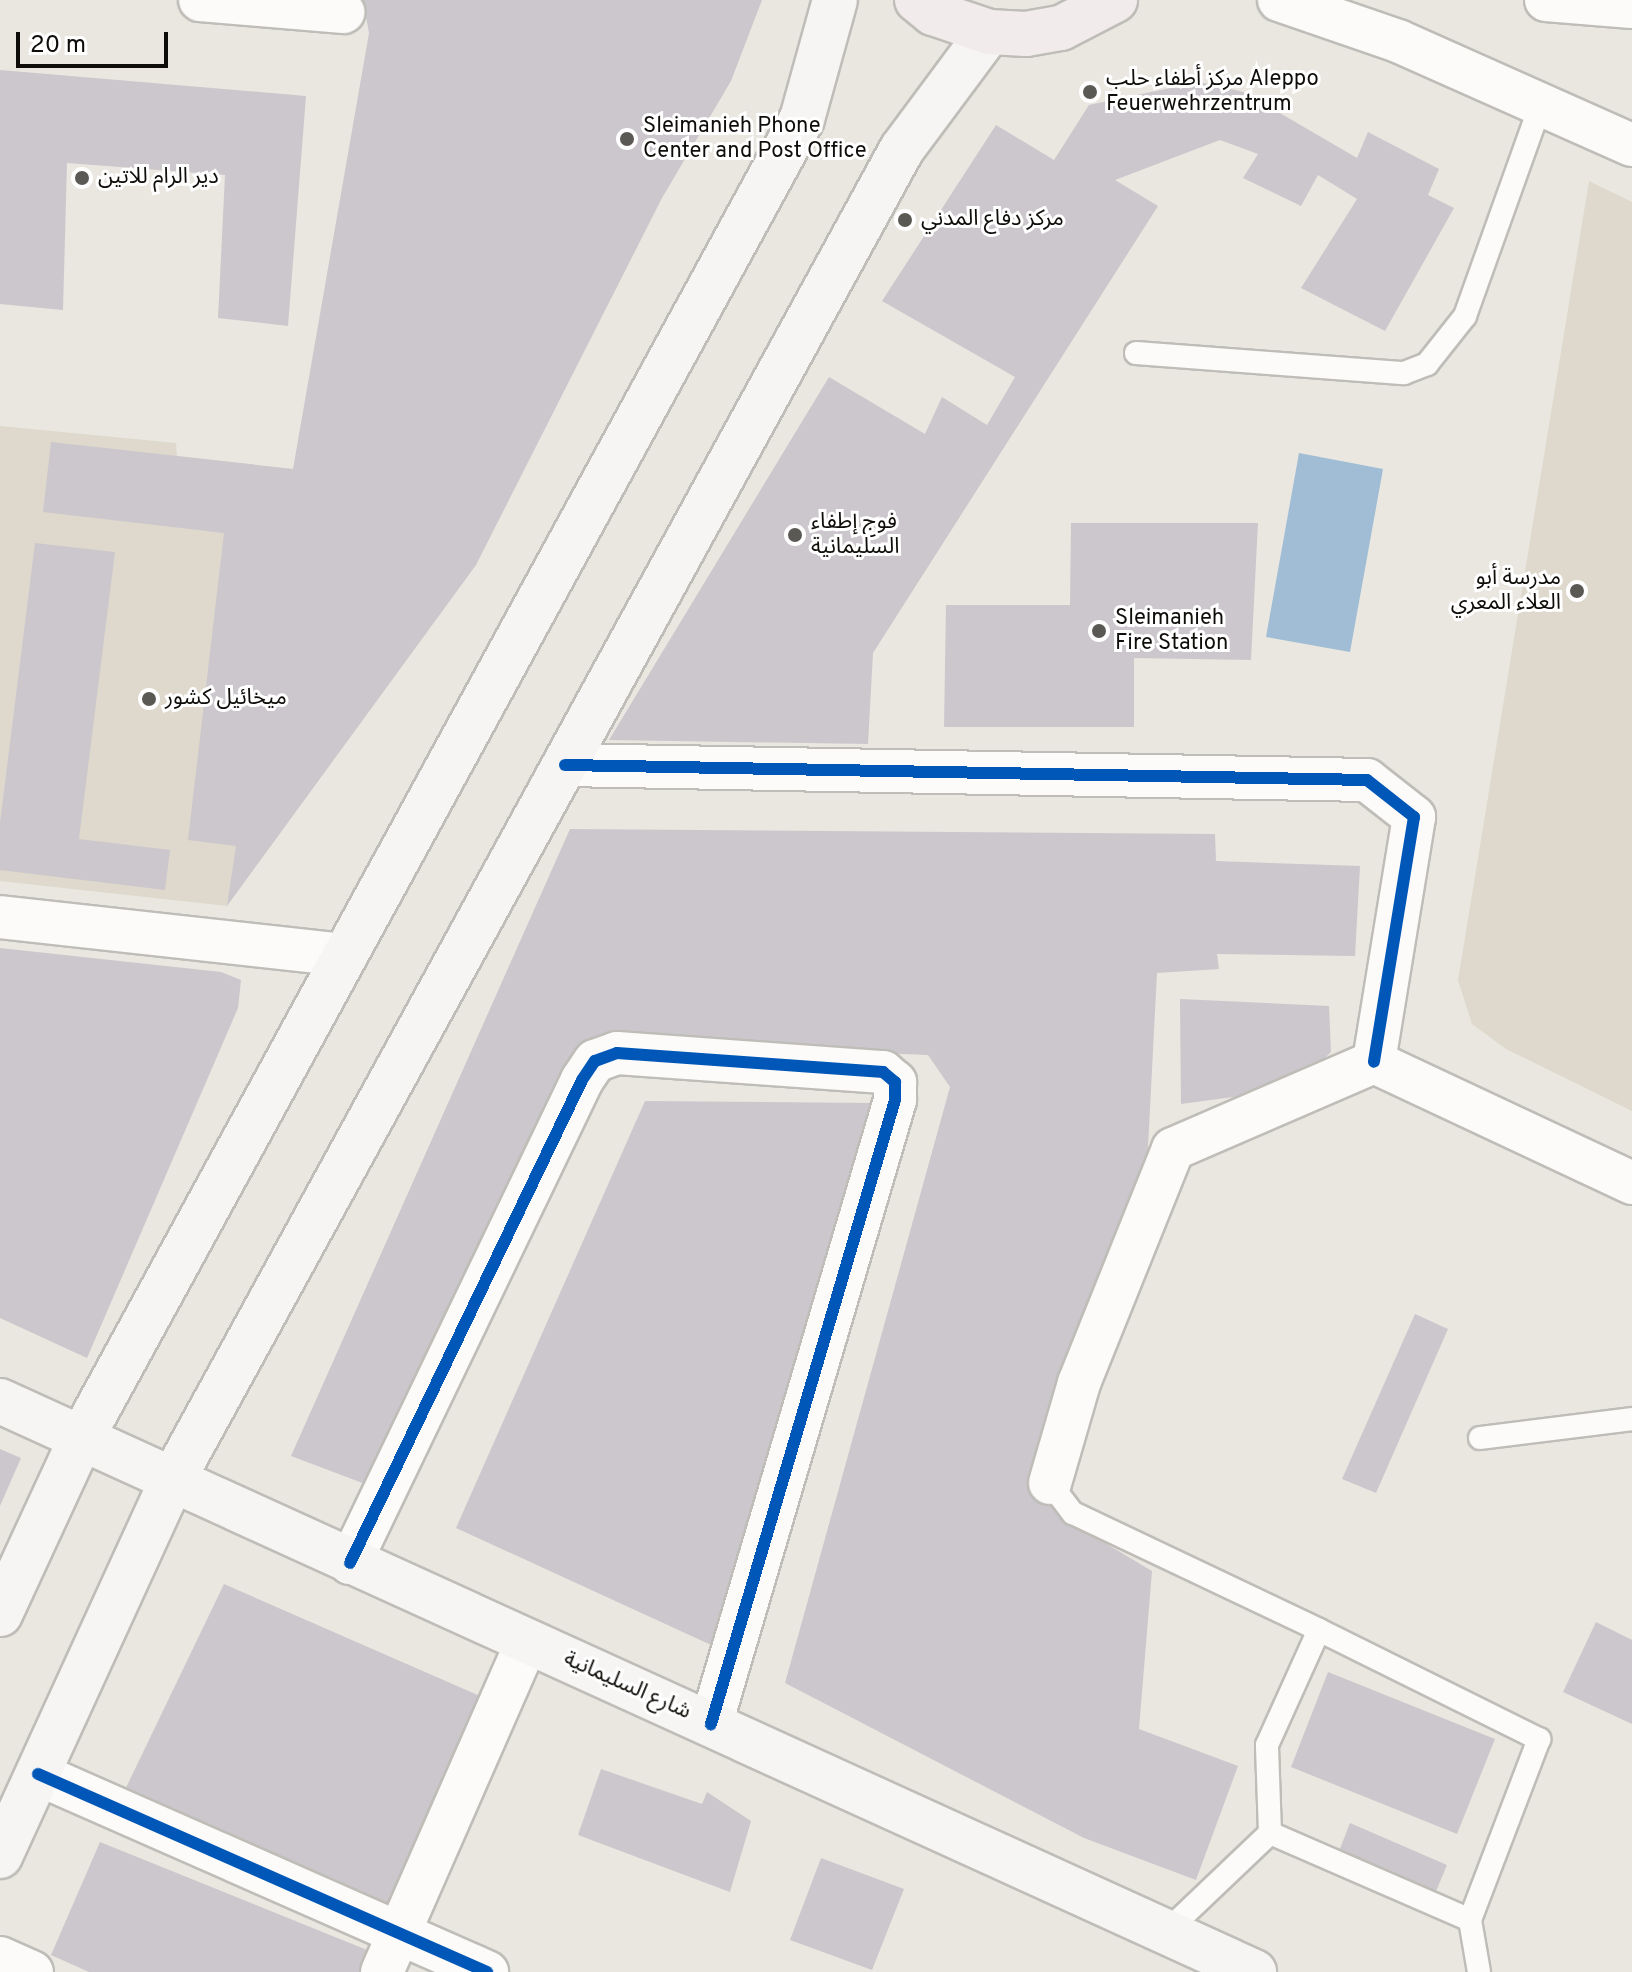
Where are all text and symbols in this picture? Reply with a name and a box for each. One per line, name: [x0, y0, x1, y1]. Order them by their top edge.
scale bar: [20, 16, 172, 66]
text: 20 m: [30, 31, 86, 61]
place label: مركز أطفاء حلب Aleppo Feuerwehrzentrum: [1106, 66, 1319, 118]
marker: مركز أطفاء حلب Aleppo Feuerwehrzentrum: [1081, 83, 1099, 101]
place label: Sleimanieh Phone Center and Post Office: [643, 113, 866, 164]
marker: Sleimanieh Phone Center and Post Office: [618, 130, 636, 148]
place label: دير الرام للاتين: [98, 165, 219, 191]
marker: دير الرام للاتين: [73, 169, 91, 187]
place label: مركز دفاع المدني: [921, 207, 1064, 233]
marker: مركز دفاع المدني: [896, 211, 914, 229]
place label: فوج إطفاء السليمانية: [811, 509, 899, 560]
marker: فوج إطفاء السليمانية: [786, 526, 804, 544]
place label: مدرسة أبو العلاء المعري: [1451, 565, 1561, 616]
marker: مدرسة أبو العلاء المعري: [1568, 582, 1586, 600]
place label: Sleimanieh Fire Station: [1115, 605, 1228, 656]
marker: Sleimanieh Fire Station: [1090, 622, 1108, 640]
place label: ميخائيل كشور: [165, 686, 287, 712]
marker: ميخائيل كشور: [140, 690, 158, 708]
street label: شارع السليمانية: [559, 1646, 695, 1726]

